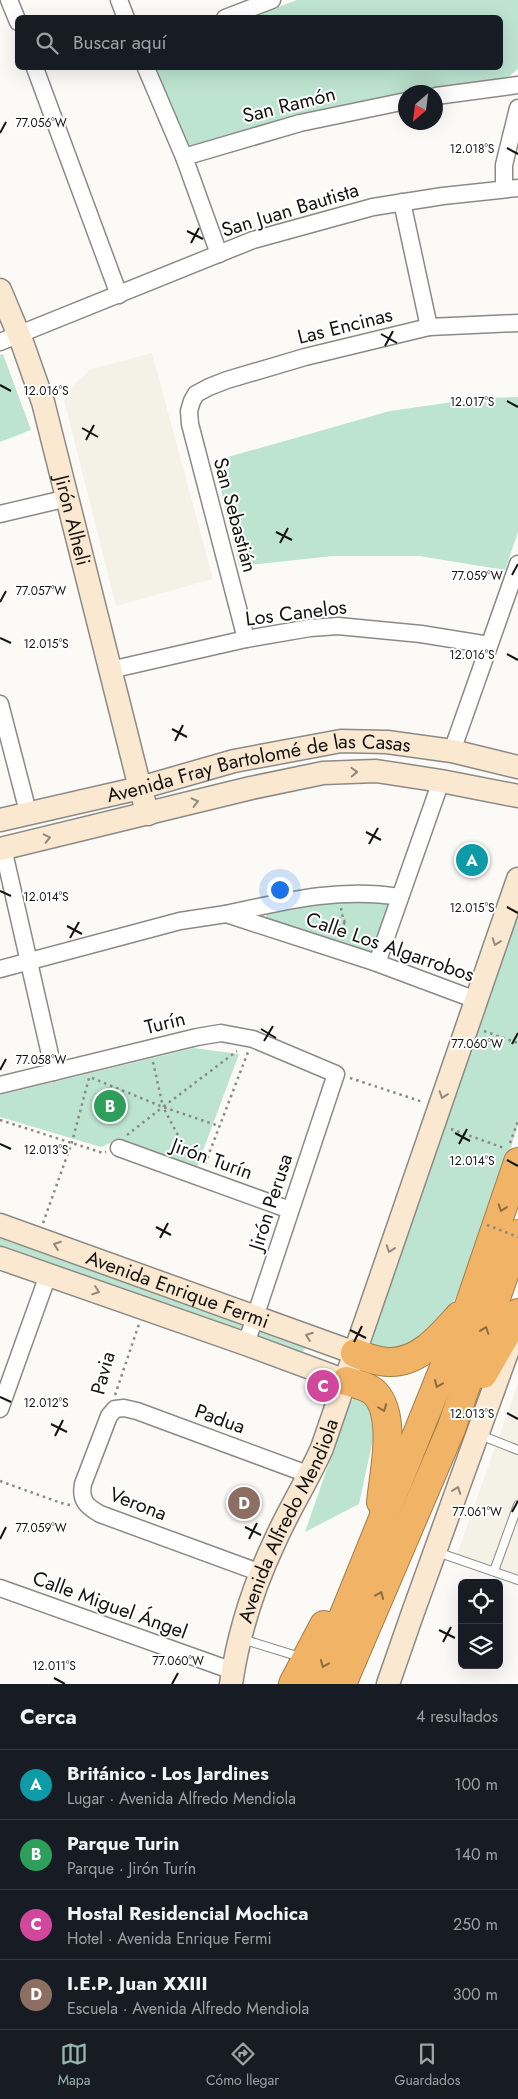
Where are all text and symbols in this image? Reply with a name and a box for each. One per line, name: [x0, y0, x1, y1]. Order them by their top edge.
search box: [15, 15, 503, 70]
icon: search: [33, 29, 61, 57]
text: Buscar aquí: [73, 29, 167, 56]
street label: San Ramón: [239, 79, 339, 131]
north arrow: [398, 85, 443, 130]
text: 77.056°W: [15, 114, 67, 132]
text: 12.018°S: [450, 140, 495, 158]
street label: San Juan Bautista: [218, 175, 362, 245]
street label: Las Encinas: [294, 300, 396, 352]
text: 12.016°S: [23, 382, 69, 400]
text: 12.017°S: [450, 393, 495, 411]
street label: San Sebastián: [206, 454, 264, 576]
street label: Jirón Alheli: [47, 469, 98, 569]
text: 77.059°W: [451, 567, 503, 585]
text: 77.057°W: [16, 582, 66, 600]
street label: Los Canelos: [244, 592, 348, 634]
text: 12.015°S: [23, 635, 69, 653]
text: 12.016°S: [449, 646, 495, 664]
street label: Avenida Fray Bartolomé de las Casas: [104, 726, 413, 810]
one-way arrow: [351, 767, 359, 777]
one-way arrow: [191, 797, 200, 808]
one-way arrow: [43, 833, 52, 844]
pin: A: [456, 841, 488, 879]
your location: [267, 877, 293, 903]
text: 12.014°S: [23, 888, 69, 906]
text: 12.015°S: [449, 899, 495, 917]
street label: Calle Los Algarrobos: [302, 905, 478, 989]
one-way arrow: [492, 937, 502, 945]
street label: Turín: [142, 1004, 188, 1042]
text: 77.060°W: [451, 1035, 503, 1053]
text: 77.058°W: [16, 1051, 66, 1069]
pin: B: [94, 1087, 126, 1125]
one-way arrow: [439, 1090, 449, 1099]
street label: Jirón Turín: [164, 1130, 257, 1187]
text: 12.013°S: [24, 1141, 69, 1159]
street label: Jirón Perusa: [241, 1150, 300, 1257]
text: 12.014°S: [449, 1152, 495, 1170]
one-way arrow: [498, 1204, 508, 1212]
one-way arrow: [53, 1241, 62, 1251]
street label: Avenida Enrique Fermi: [82, 1243, 273, 1335]
one-way arrow: [386, 1244, 396, 1253]
one-way arrow: [91, 1286, 99, 1296]
one-way arrow: [479, 1327, 489, 1335]
one-way arrow: [305, 1332, 314, 1342]
street label: Pavia: [83, 1348, 123, 1398]
pin: C: [307, 1367, 339, 1405]
one-way arrow: [434, 1379, 444, 1388]
text: 12.012°S: [23, 1394, 69, 1412]
street label: Padua: [191, 1397, 249, 1441]
one-way arrow: [377, 1403, 387, 1412]
text: 12.013°S: [450, 1405, 495, 1423]
street label: Avenida Alfredo Mendiola: [231, 1415, 346, 1626]
street label: Verona: [105, 1480, 171, 1528]
pin: D: [228, 1484, 260, 1522]
one-way arrow: [451, 1486, 461, 1494]
text: 77.061°W: [452, 1503, 502, 1521]
text: 77.059°W: [15, 1519, 67, 1537]
street label: Calle Miguel Ángel: [28, 1563, 192, 1647]
map controls: [458, 1579, 503, 1669]
button: locate: [458, 1579, 503, 1624]
one-way arrow: [374, 1591, 384, 1600]
button: layers: [458, 1624, 503, 1669]
text: 77.060°W: [152, 1652, 204, 1670]
text: 12.011°S: [32, 1657, 76, 1675]
one-way arrow: [320, 1660, 330, 1668]
text: Cerca: [20, 1702, 77, 1732]
text: 4 resultados: [416, 1705, 498, 1728]
text: Británico - Los Jardines: [67, 1760, 269, 1787]
text: A: [30, 1773, 42, 1796]
text: 100 m: [454, 1773, 498, 1796]
text: Lugar · Avenida Alfredo Mendiola: [67, 1787, 296, 1810]
text: Parque Turin: [67, 1830, 179, 1857]
text: B: [31, 1843, 41, 1866]
text: 140 m: [455, 1843, 498, 1866]
text: Parque · Jirón Turín: [67, 1857, 196, 1880]
text: Hostal Residencial Mochica: [67, 1900, 308, 1927]
text: C: [30, 1913, 42, 1936]
text: 250 m: [453, 1913, 498, 1936]
text: Hotel · Avenida Enrique Fermi: [67, 1927, 272, 1950]
text: I.E.P. Juan XXIII: [67, 1970, 207, 1997]
text: D: [30, 1983, 42, 2006]
text: 300 m: [453, 1983, 498, 2006]
text: Escuela · Avenida Alfredo Mendiola: [67, 1997, 309, 2020]
tab: Mapa: [58, 2040, 91, 2090]
tab: Cómo llegar: [206, 2040, 279, 2090]
tab: Guardados: [395, 2040, 460, 2090]

